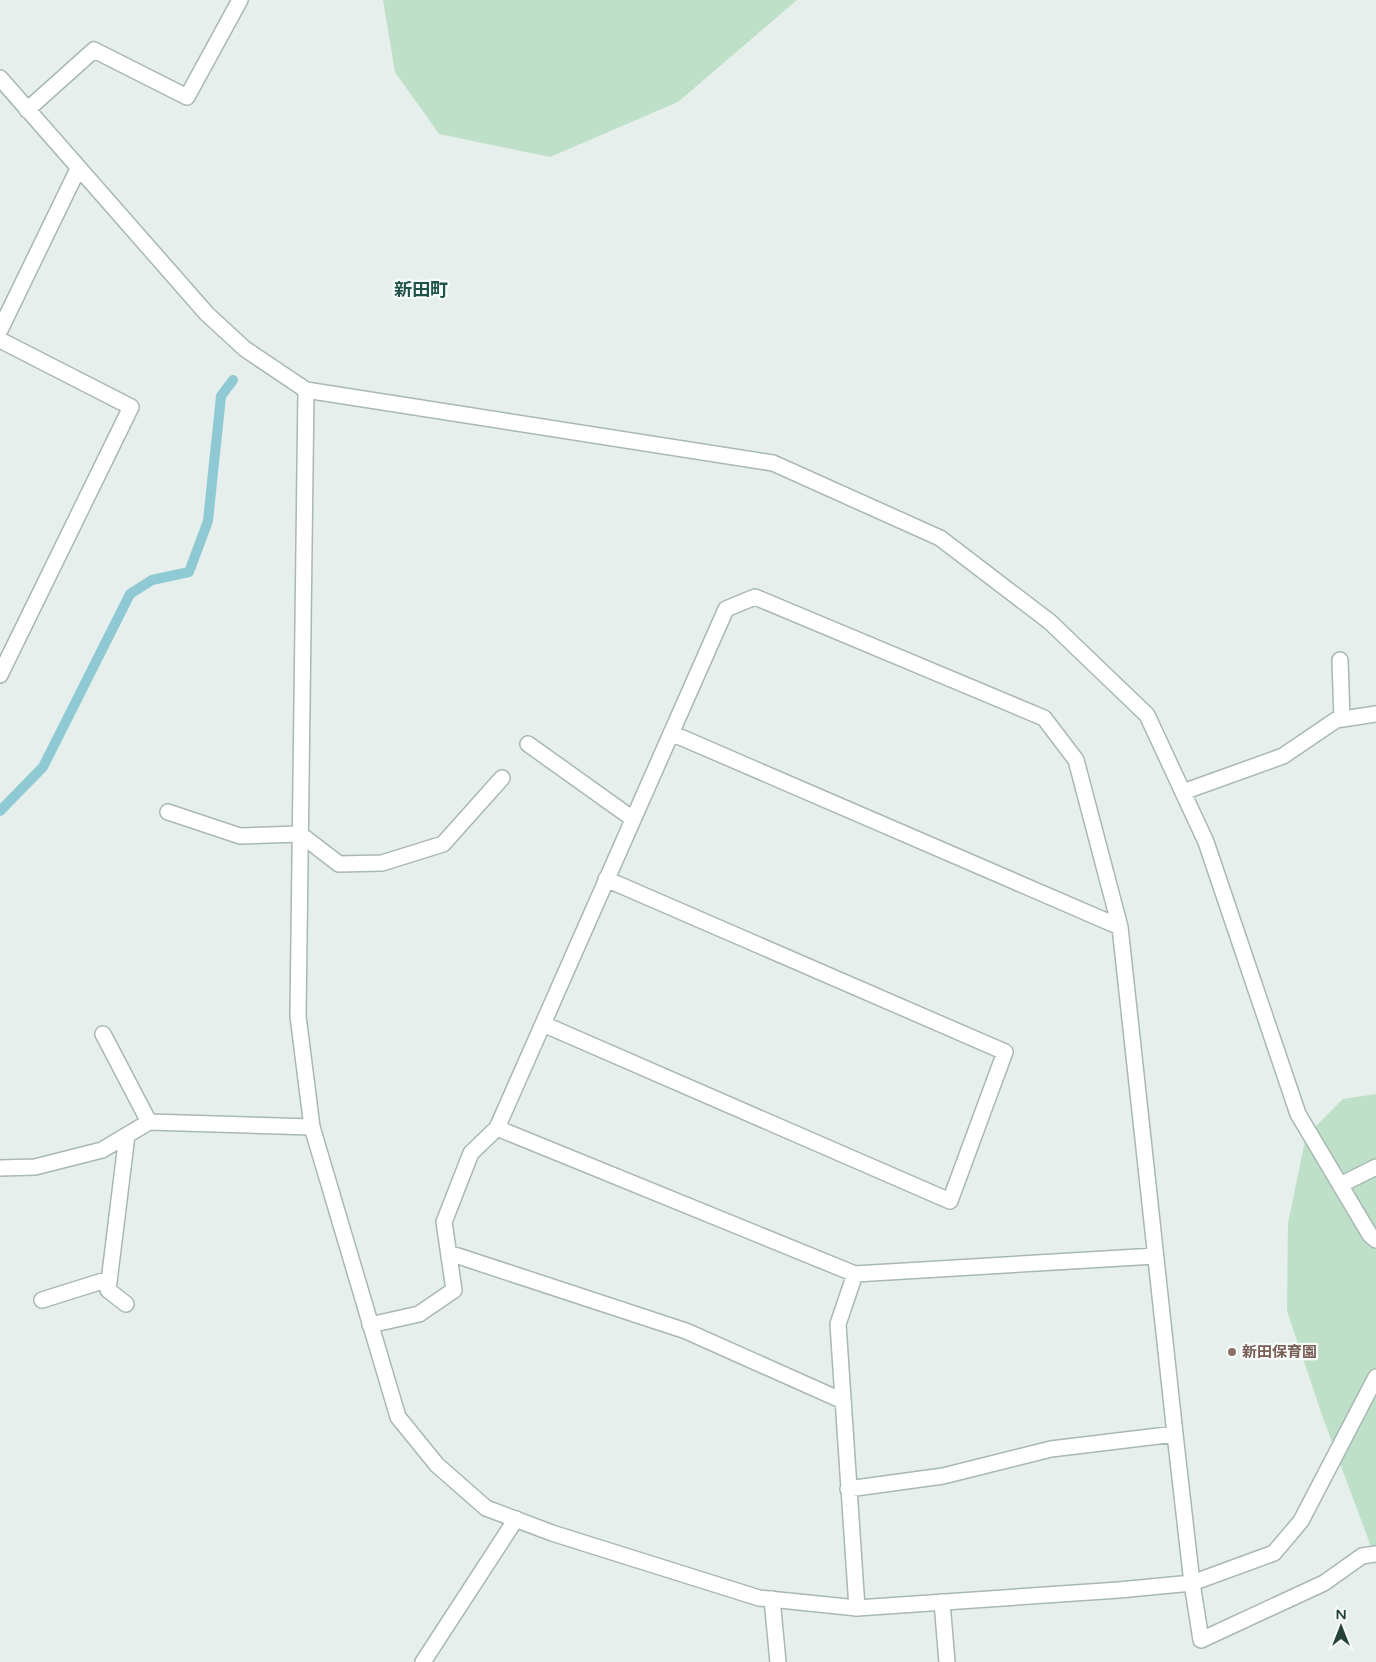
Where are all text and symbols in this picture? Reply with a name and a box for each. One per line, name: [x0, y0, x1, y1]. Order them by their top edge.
district label: 新田町: [394, 279, 448, 301]
place label: 新田保育園: [1242, 1343, 1317, 1361]
marker: 新田保育園: [1226, 1346, 1238, 1358]
north arrow: [1316, 1602, 1366, 1652]
text: N: [1335, 1606, 1347, 1623]

